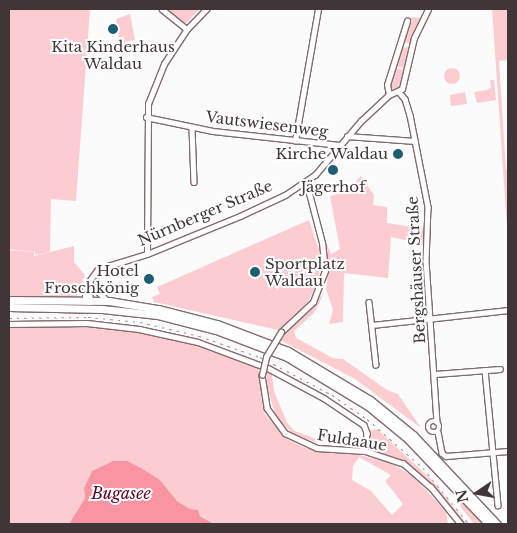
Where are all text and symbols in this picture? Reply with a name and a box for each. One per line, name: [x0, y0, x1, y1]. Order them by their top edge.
marker: Kita Kinderhaus Waldau: [107, 23, 119, 35]
place label: Kita Kinderhaus Waldau: [51, 37, 175, 72]
street label: Vautswiesenweg: [205, 108, 329, 140]
place label: Kirche Waldau: [275, 145, 388, 163]
marker: Kirche Waldau: [392, 148, 404, 160]
marker: Jägerhof: [327, 164, 339, 176]
street label: Nürnberger Straße: [135, 176, 275, 250]
place label: Jägerhof: [301, 178, 365, 196]
street label: Bergshäuser Straße: [403, 196, 429, 344]
place label: Sportplatz Waldau: [265, 254, 345, 289]
place label: Hotel Froschkönig: [44, 261, 139, 296]
marker: Sportplatz Waldau: [249, 266, 261, 278]
marker: Hotel Froschkönig: [143, 273, 155, 285]
street label: Fuldaaue: [316, 426, 388, 454]
north arrow: [452, 468, 502, 518]
water label: Bugasee: [91, 483, 151, 503]
text: N: [452, 488, 473, 504]

